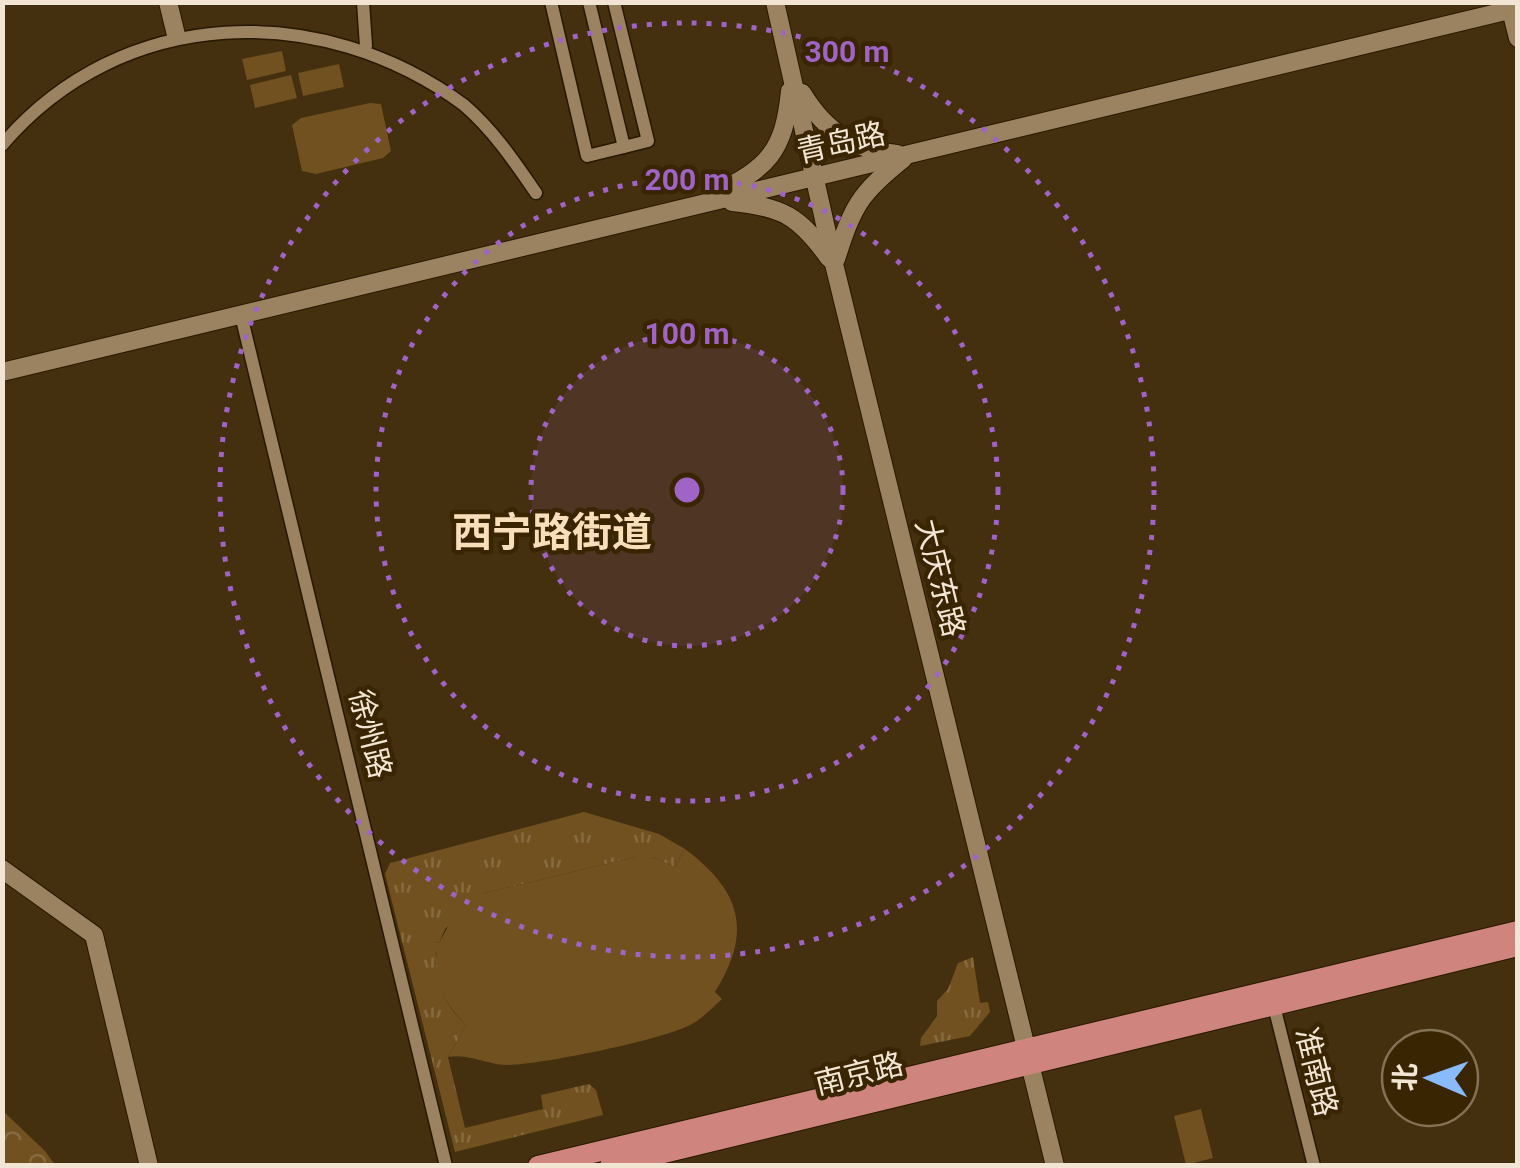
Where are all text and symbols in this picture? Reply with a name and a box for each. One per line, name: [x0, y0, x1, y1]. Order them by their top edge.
text: 300 m: [804, 34, 890, 69]
street label: 青岛路: [793, 115, 889, 170]
text: 200 m: [644, 162, 730, 197]
text: 100 m: [644, 316, 730, 351]
centre of rings: [669, 472, 705, 508]
district label: 西宁路街道: [452, 509, 652, 556]
street label: 大庆东路: [909, 515, 972, 640]
street label: 徐州路: [343, 686, 398, 782]
street label: 准南路: [1289, 1024, 1344, 1120]
north arrow: [1380, 1028, 1480, 1128]
street label: 南京路: [811, 1046, 907, 1101]
text: 北: [1389, 1063, 1422, 1092]

